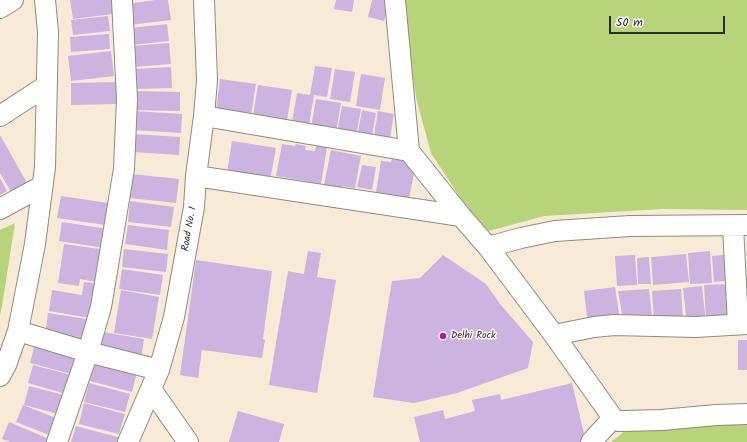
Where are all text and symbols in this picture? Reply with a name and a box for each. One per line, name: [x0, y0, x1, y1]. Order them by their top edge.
scale bar: [611, 8, 727, 34]
text: 50 m: [616, 13, 643, 32]
street label: Road No. 1: [180, 206, 200, 252]
place label: Delhi Rock: [451, 330, 496, 342]
marker: Delhi Rock: [438, 331, 448, 341]

